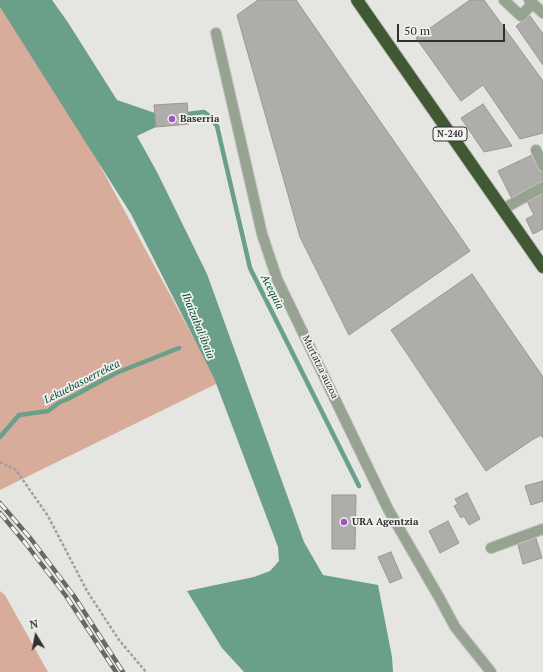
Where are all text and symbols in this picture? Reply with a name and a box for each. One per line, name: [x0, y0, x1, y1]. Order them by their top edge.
scale bar: [399, 16, 507, 42]
text: 50 m: [404, 23, 430, 38]
place label: Baserria: [180, 113, 219, 125]
marker: Baserria: [167, 114, 177, 124]
road number: N-240: [433, 127, 467, 141]
water label: Acequia: [258, 272, 286, 312]
water label: Ibaizabal ibaia: [179, 291, 217, 361]
street label: Murtatza auzoa: [299, 333, 341, 401]
water label: Lekuebasoerrekea: [42, 357, 122, 407]
place label: URA Agentzia: [352, 516, 418, 528]
marker: URA Agentzia: [339, 517, 349, 527]
north arrow: [16, 616, 56, 656]
text: N: [29, 617, 39, 632]

